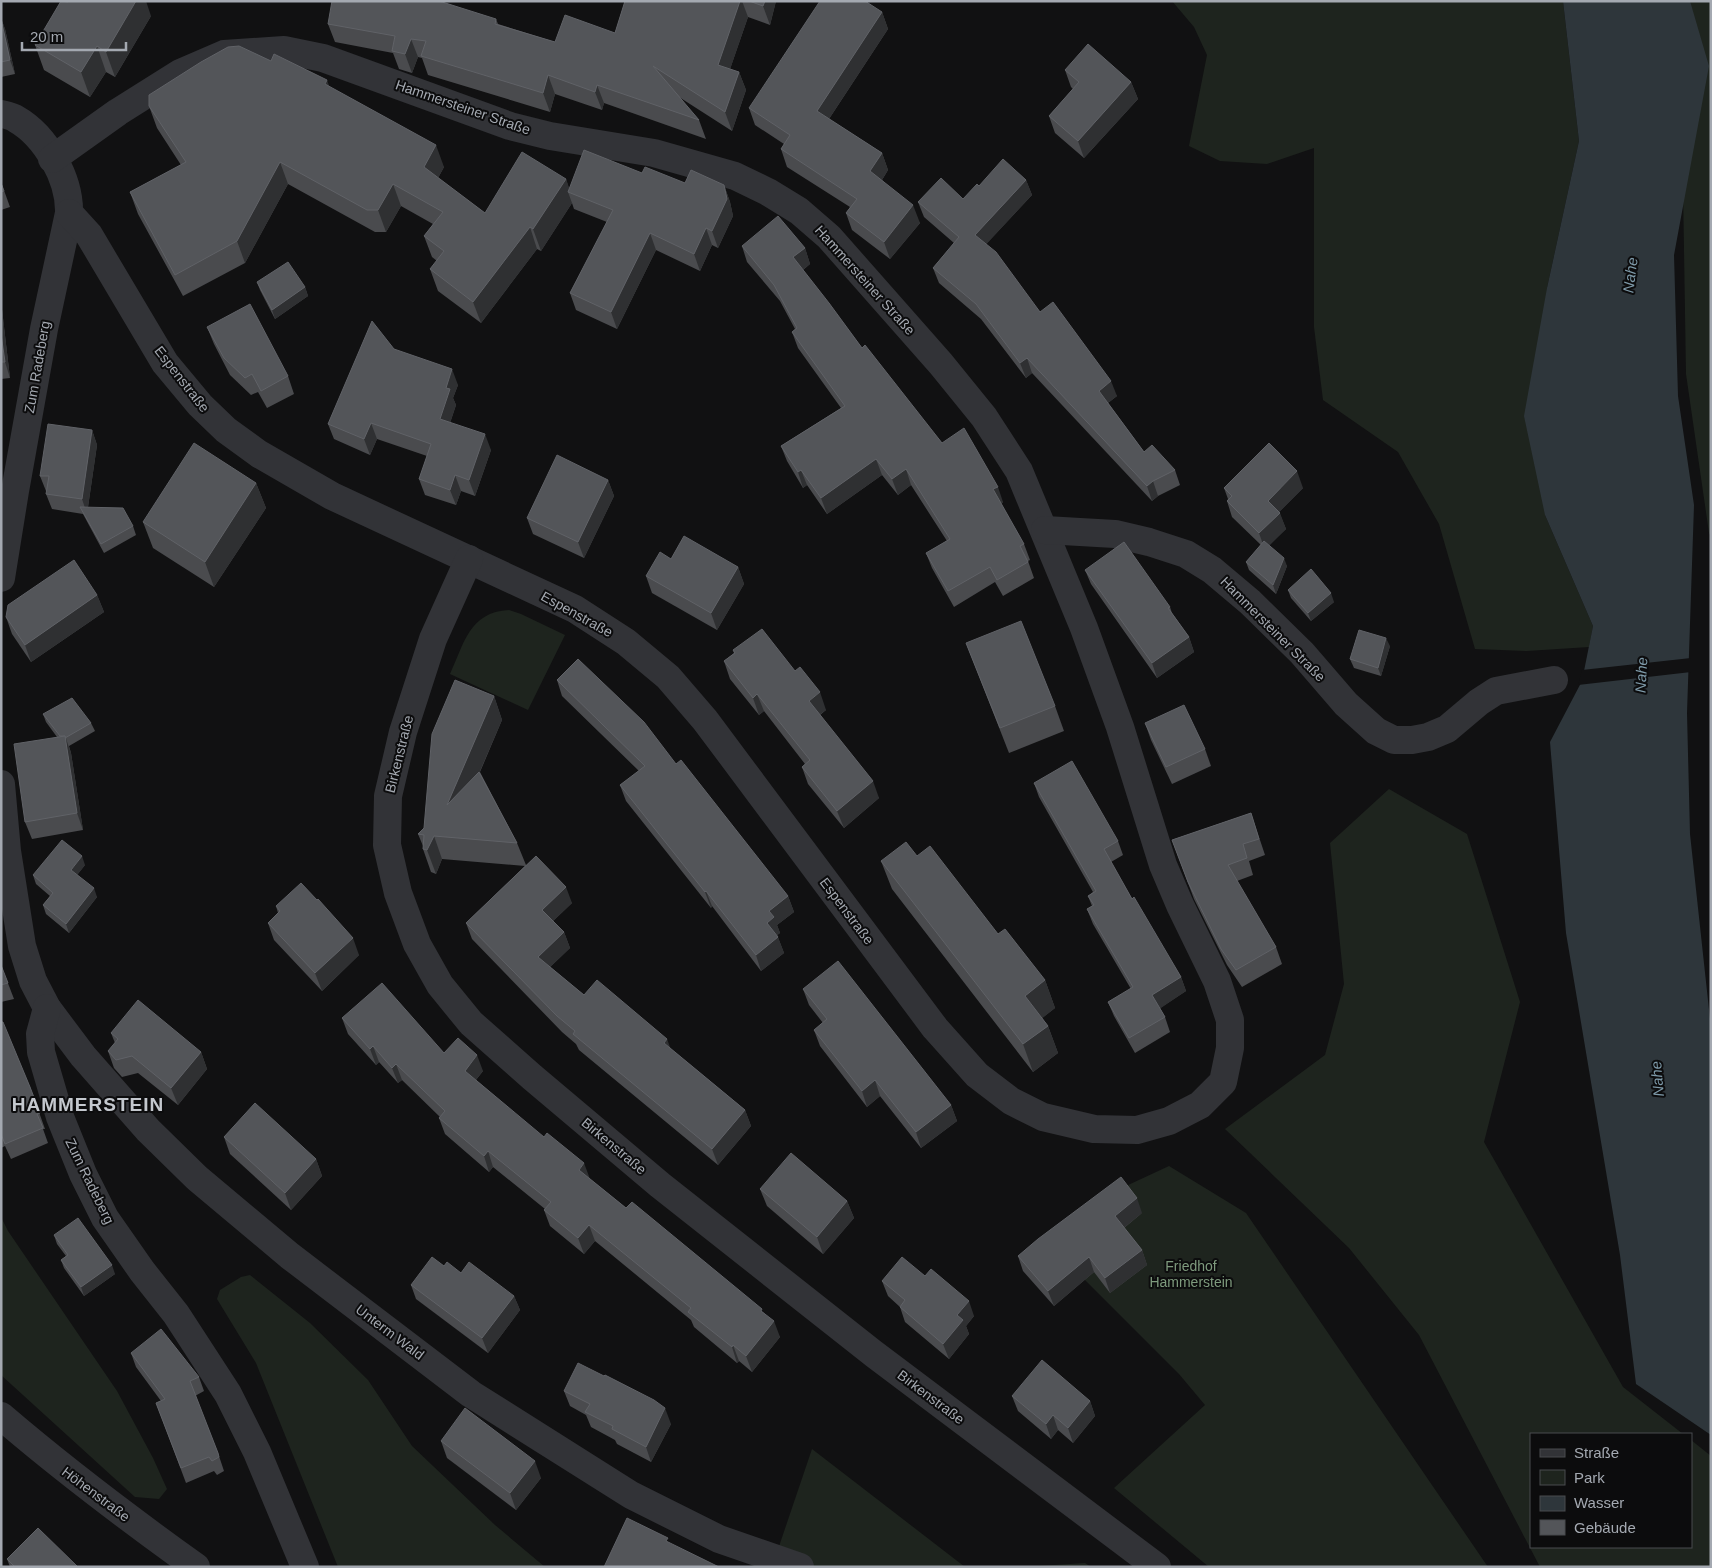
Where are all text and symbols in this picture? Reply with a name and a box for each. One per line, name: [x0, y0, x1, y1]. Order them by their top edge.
scale bar: [22, 20, 126, 52]
text: 20 m: [30, 28, 63, 45]
street label: Hammersteiner Straße: [393, 76, 533, 138]
street label: Hammersteiner Straße: [812, 222, 918, 338]
water label: Nahe: [1619, 256, 1641, 294]
street label: Zum Radeberg: [21, 320, 53, 414]
street label: Espenstraße: [151, 343, 213, 415]
street label: Hammersteiner Straße: [1217, 573, 1329, 685]
street label: Espenstraße: [538, 588, 616, 640]
water label: Nahe: [1632, 657, 1650, 693]
street label: Birkenstraße: [382, 713, 416, 794]
street label: Espenstraße: [817, 874, 877, 948]
water label: Nahe: [1647, 1060, 1667, 1098]
district label: HAMMERSTEIN: [12, 1094, 164, 1115]
street label: Birkenstraße: [578, 1114, 650, 1178]
street label: Zum Radeberg: [62, 1136, 118, 1226]
park label: Friedhof Hammerstein: [1149, 1258, 1233, 1290]
street label: Unterm Wald: [353, 1301, 427, 1363]
street label: Birkenstraße: [894, 1367, 968, 1427]
legend: [1530, 1433, 1692, 1548]
text: Straße: [1574, 1444, 1619, 1461]
street label: Höhenstraße: [59, 1463, 133, 1525]
text: Park: [1574, 1469, 1605, 1486]
text: Wasser: [1574, 1494, 1624, 1511]
text: Gebäude: [1574, 1519, 1636, 1536]

